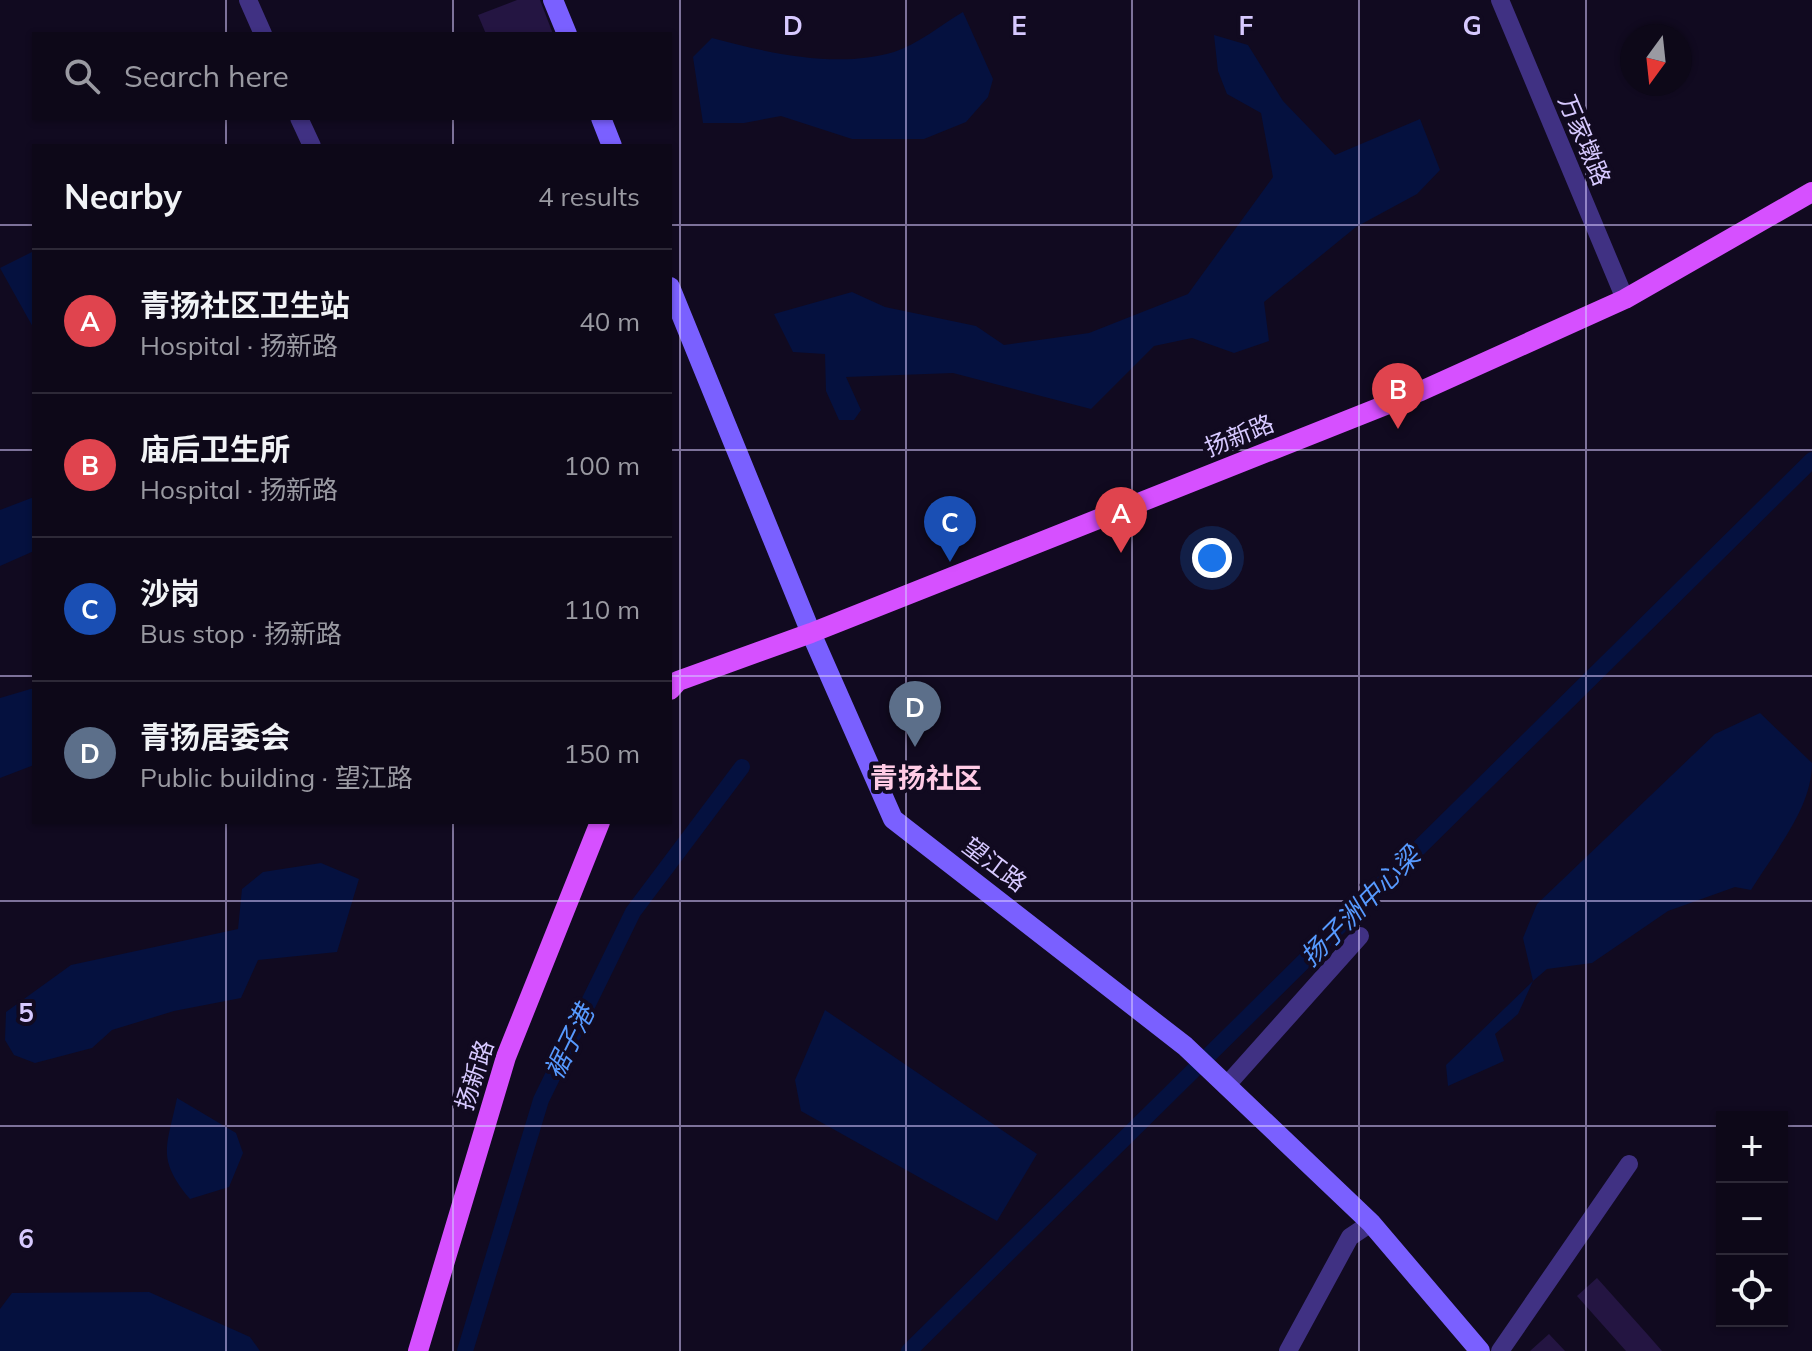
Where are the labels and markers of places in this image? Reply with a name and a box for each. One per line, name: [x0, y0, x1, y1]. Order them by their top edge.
pin: B: [1372, 363, 1424, 429]
pin: A: [1095, 487, 1147, 553]
pin: C: [924, 496, 976, 562]
pin: D: [889, 681, 941, 747]

